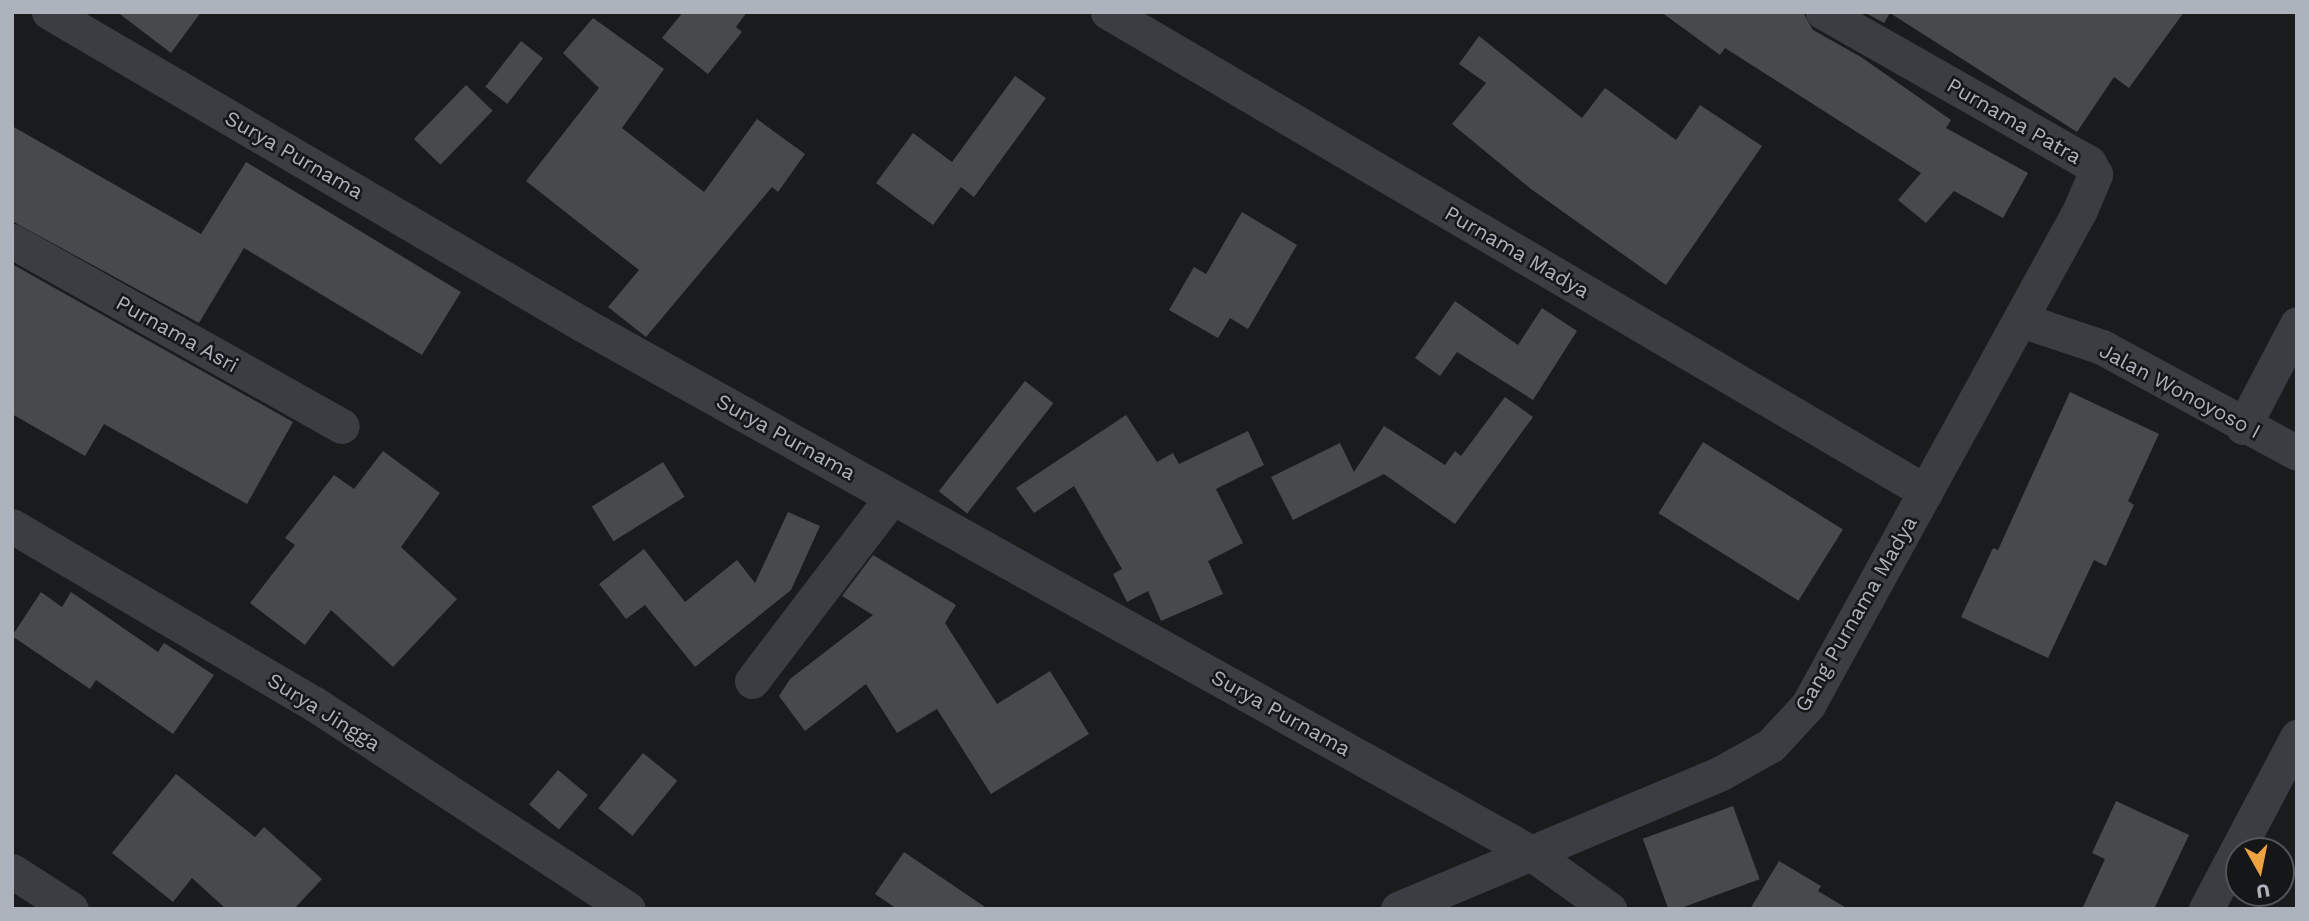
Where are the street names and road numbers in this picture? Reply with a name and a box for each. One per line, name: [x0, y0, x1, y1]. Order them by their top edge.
street label: Purnama Patra: [1942, 72, 2086, 170]
street label: Surya Purnama: [220, 105, 368, 205]
street label: Purnama Madya: [1440, 200, 1594, 304]
street label: Purnama Asri: [111, 290, 243, 378]
street label: Jalan Wonoyoso I: [2095, 338, 2265, 444]
street label: Surya Purnama: [712, 388, 860, 486]
street label: Gang Purnama Madya: [1790, 512, 1922, 716]
street label: Surya Purnama: [1207, 664, 1355, 762]
street label: Surya Jingga: [263, 667, 385, 757]

